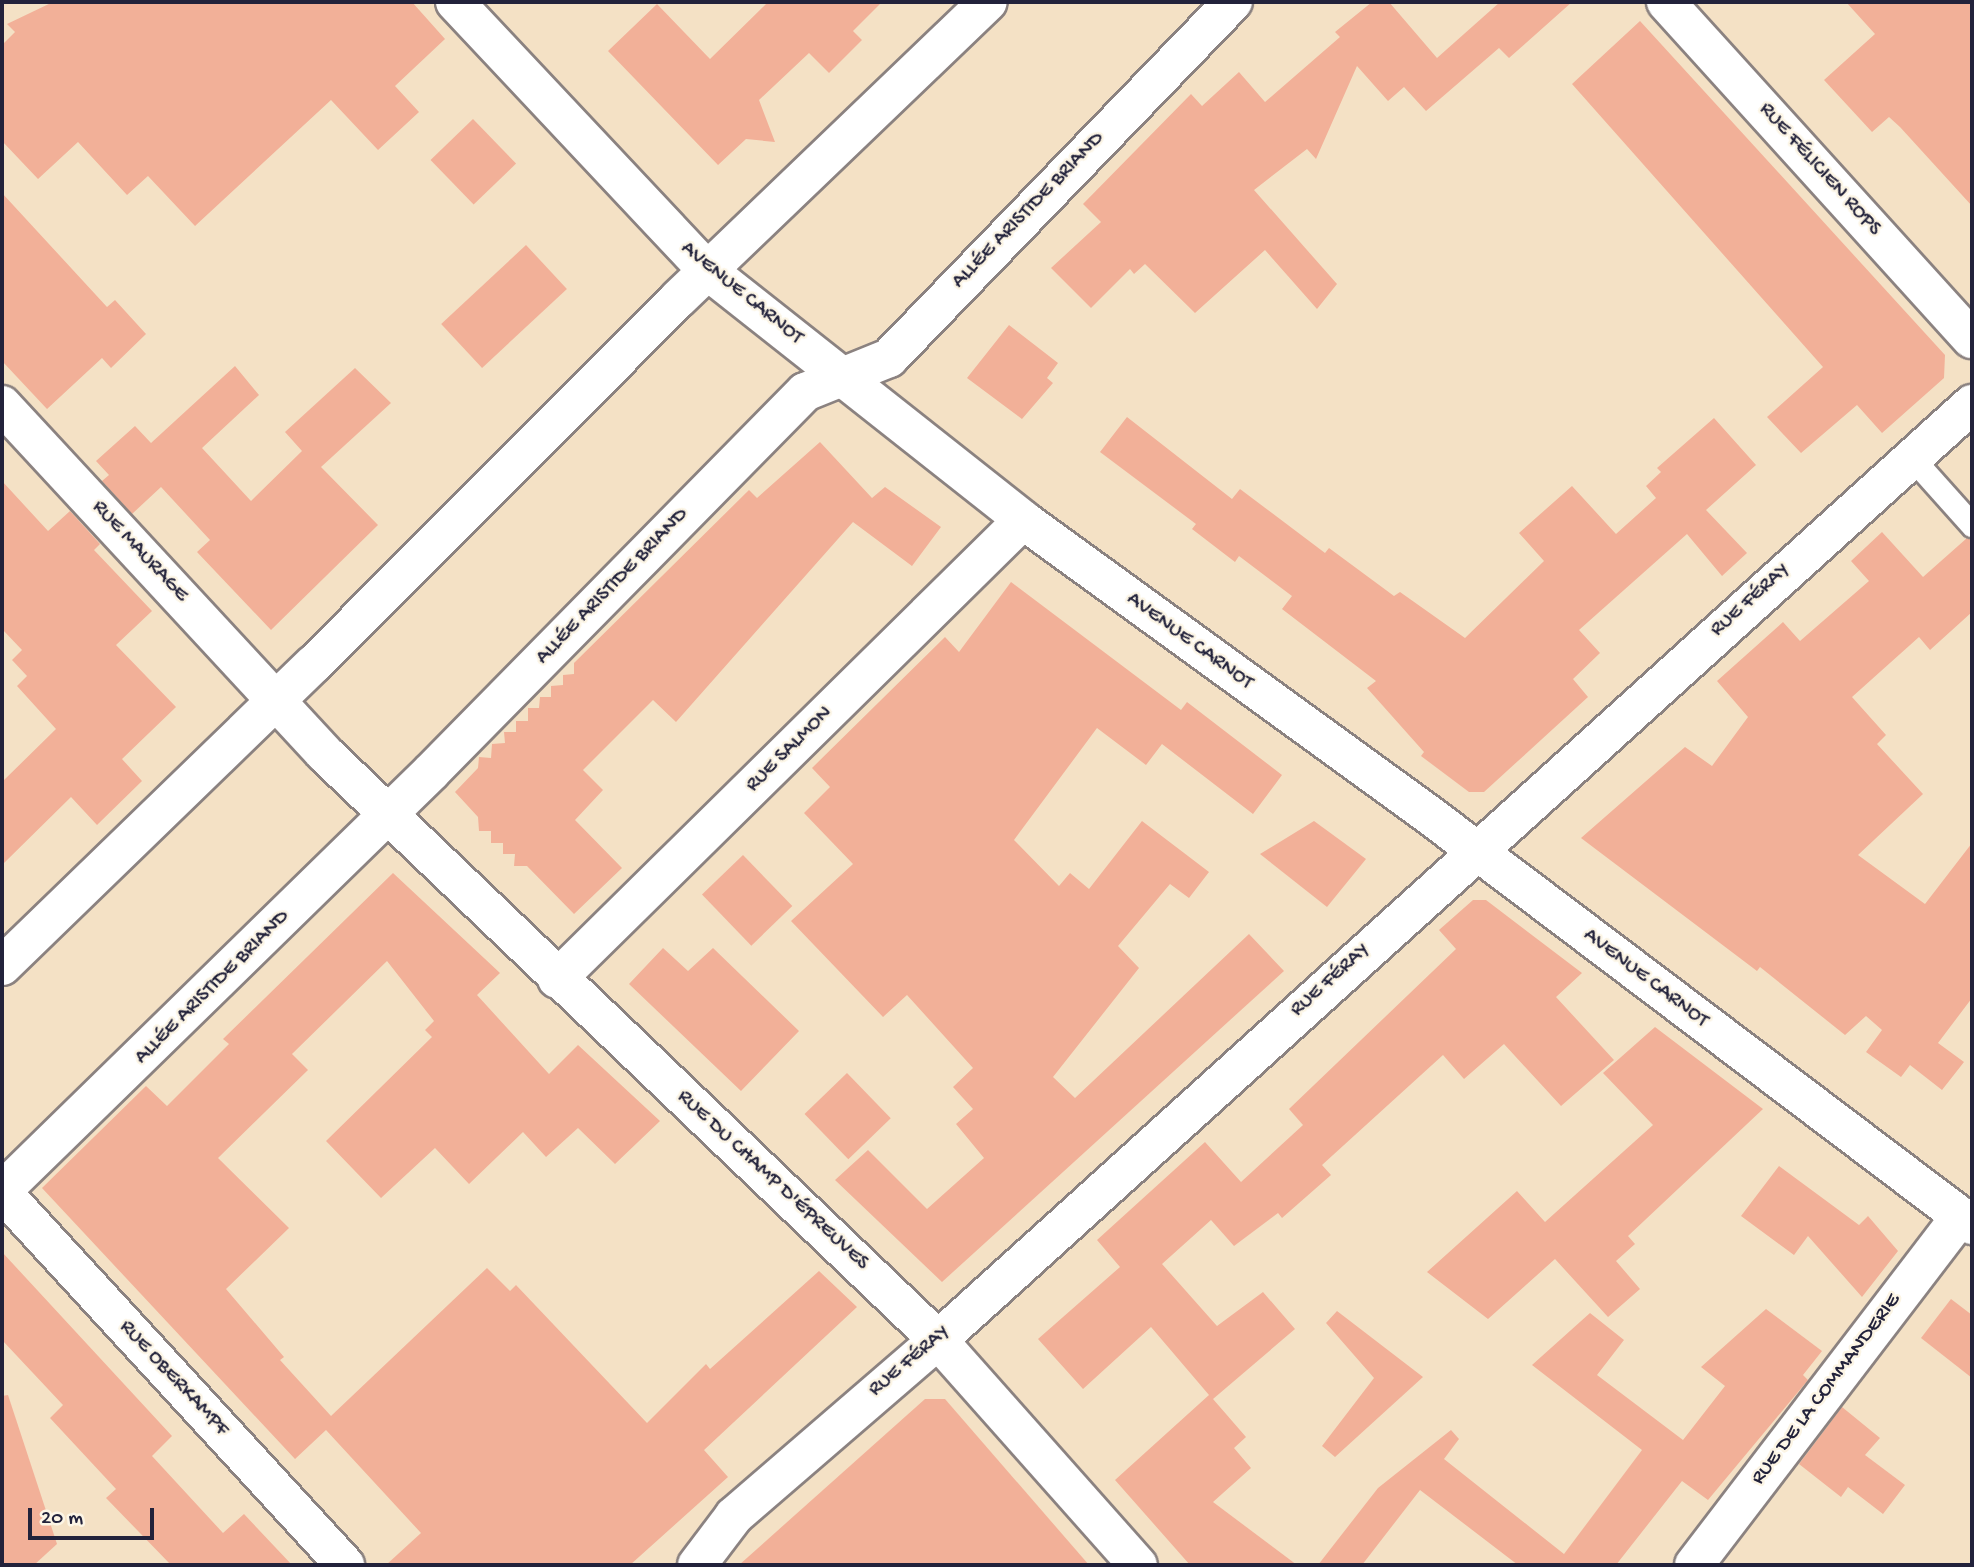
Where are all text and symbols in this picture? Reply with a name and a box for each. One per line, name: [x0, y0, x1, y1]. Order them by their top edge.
street label: RUE FÉLICIEN ROPS: [1752, 98, 1886, 242]
street label: ALLÉE ARISTIDE BRIAND: [948, 127, 1110, 295]
street label: AVENUE CARNOT: [675, 237, 807, 351]
street label: RUE MAURAGE: [85, 496, 193, 608]
street label: ALLÉE ARISTIDE BRIAND: [532, 503, 694, 671]
street label: RUE FÉRAY: [1706, 559, 1796, 643]
street label: AVENUE CARNOT: [1121, 588, 1257, 696]
street label: RUE SALMON: [742, 702, 838, 798]
street label: ALLÉE ARISTIDE BRIAND: [130, 905, 296, 1071]
street label: AVENUE CARNOT: [1577, 924, 1713, 1034]
street label: RUE FÉRAY: [1286, 939, 1376, 1023]
street label: RUE DU CHAMP D'ÉPREUVES: [671, 1085, 873, 1277]
street label: RUE DE LA COMMANDERIE: [1747, 1289, 1907, 1491]
street label: RUE OBERKAMPF: [113, 1316, 233, 1442]
street label: RUE FÉRAY: [864, 1321, 956, 1403]
scale bar: [32, 1494, 158, 1538]
text: 20 m: [41, 1507, 83, 1532]

